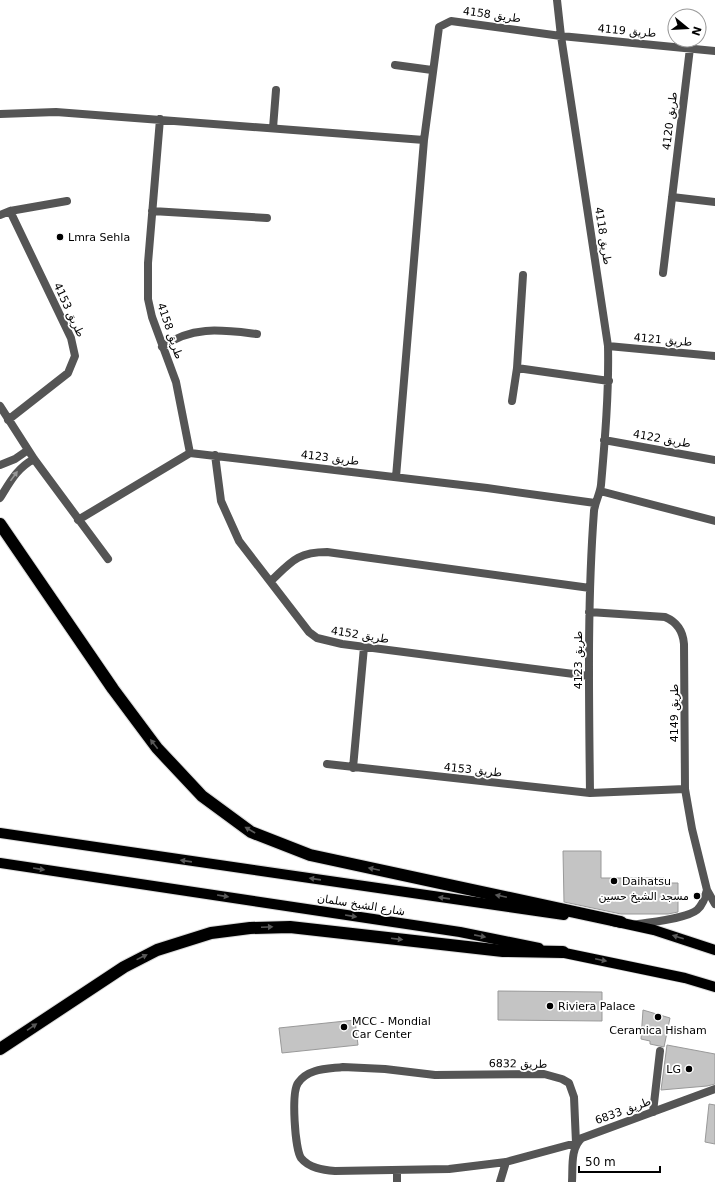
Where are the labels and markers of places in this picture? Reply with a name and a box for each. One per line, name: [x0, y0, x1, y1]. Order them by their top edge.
place label: Lmra Sehla: [68, 231, 130, 244]
marker: Lmra Sehla: [55, 232, 65, 242]
place label: Daihatsu: [622, 875, 671, 888]
marker: Daihatsu: [609, 876, 619, 886]
place label: مسجد الشيخ حسين: [598, 890, 689, 903]
marker: مسجد الشيخ حسين: [692, 891, 702, 901]
place label: Riviera Palace: [558, 1000, 636, 1013]
marker: Riviera Palace: [545, 1001, 555, 1011]
marker: Ceramica Hisham: [653, 1012, 663, 1022]
place label: MCC - Mondial Car Center: [352, 1015, 431, 1041]
marker: MCC - Mondial Car Center: [339, 1022, 349, 1032]
place label: Ceramica Hisham: [609, 1024, 707, 1037]
place label: LG: [666, 1063, 681, 1076]
marker: LG: [684, 1064, 694, 1074]

